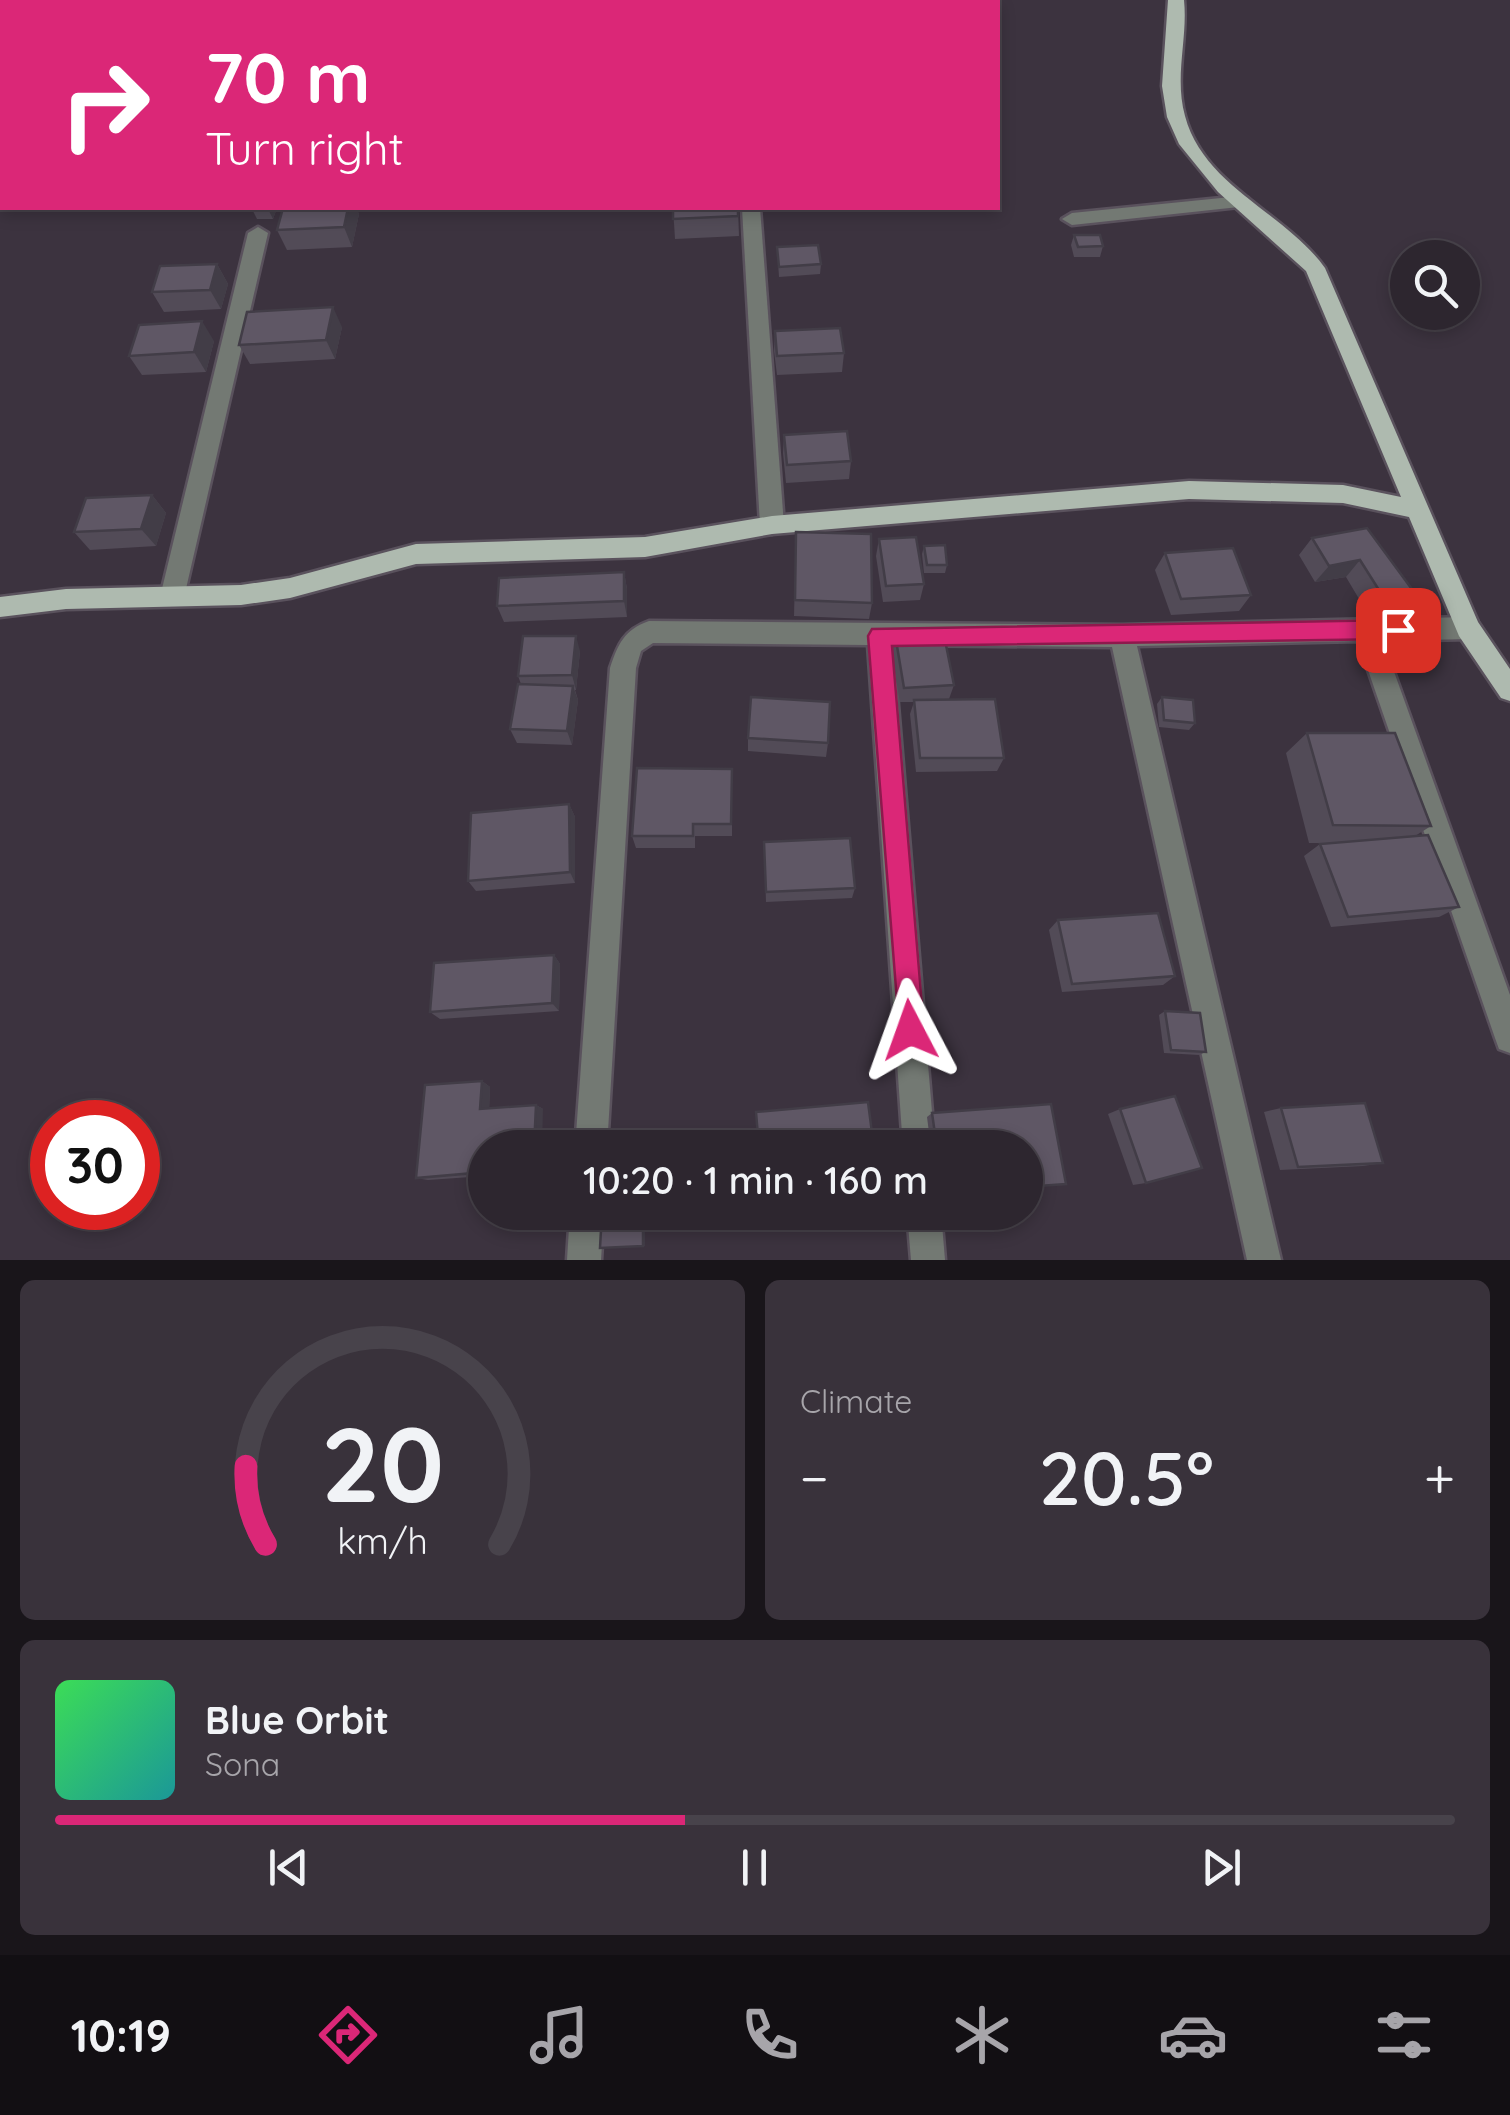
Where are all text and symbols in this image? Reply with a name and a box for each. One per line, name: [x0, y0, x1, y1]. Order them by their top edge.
text: 70 m: [205, 33, 371, 121]
icon: right: [40, 40, 170, 170]
text: Turn right: [205, 120, 404, 176]
map controls: [1390, 240, 1480, 330]
button: search: [1390, 240, 1480, 330]
pin: [1356, 588, 1441, 673]
icon: arrive: [1371, 603, 1426, 658]
position arrow: [858, 978, 962, 1082]
speed limit sign: 30: [30, 1100, 160, 1230]
text: 10:20 · 1 min · 160 m: [583, 1156, 928, 1204]
text: Climate: [800, 1381, 912, 1421]
text: 20: [321, 1398, 444, 1528]
text: 20.5°: [1039, 1430, 1214, 1524]
text: −: [800, 1443, 829, 1512]
text: +: [1424, 1443, 1455, 1512]
text: km/h: [337, 1518, 428, 1563]
text: Blue Orbit: [205, 1696, 389, 1744]
text: Sona: [205, 1744, 280, 1784]
icon: previous: [261, 1840, 316, 1895]
icon: pause: [727, 1840, 782, 1895]
icon: next: [1194, 1840, 1249, 1895]
icon: directions: [313, 2000, 383, 2070]
icon: music: [524, 2000, 594, 2070]
icon: phone: [735, 2000, 805, 2070]
icon: climate: [947, 2000, 1017, 2070]
icon: car: [1158, 2000, 1228, 2070]
icon: filters: [1369, 2000, 1439, 2070]
text: 10:19: [71, 2007, 171, 2063]

